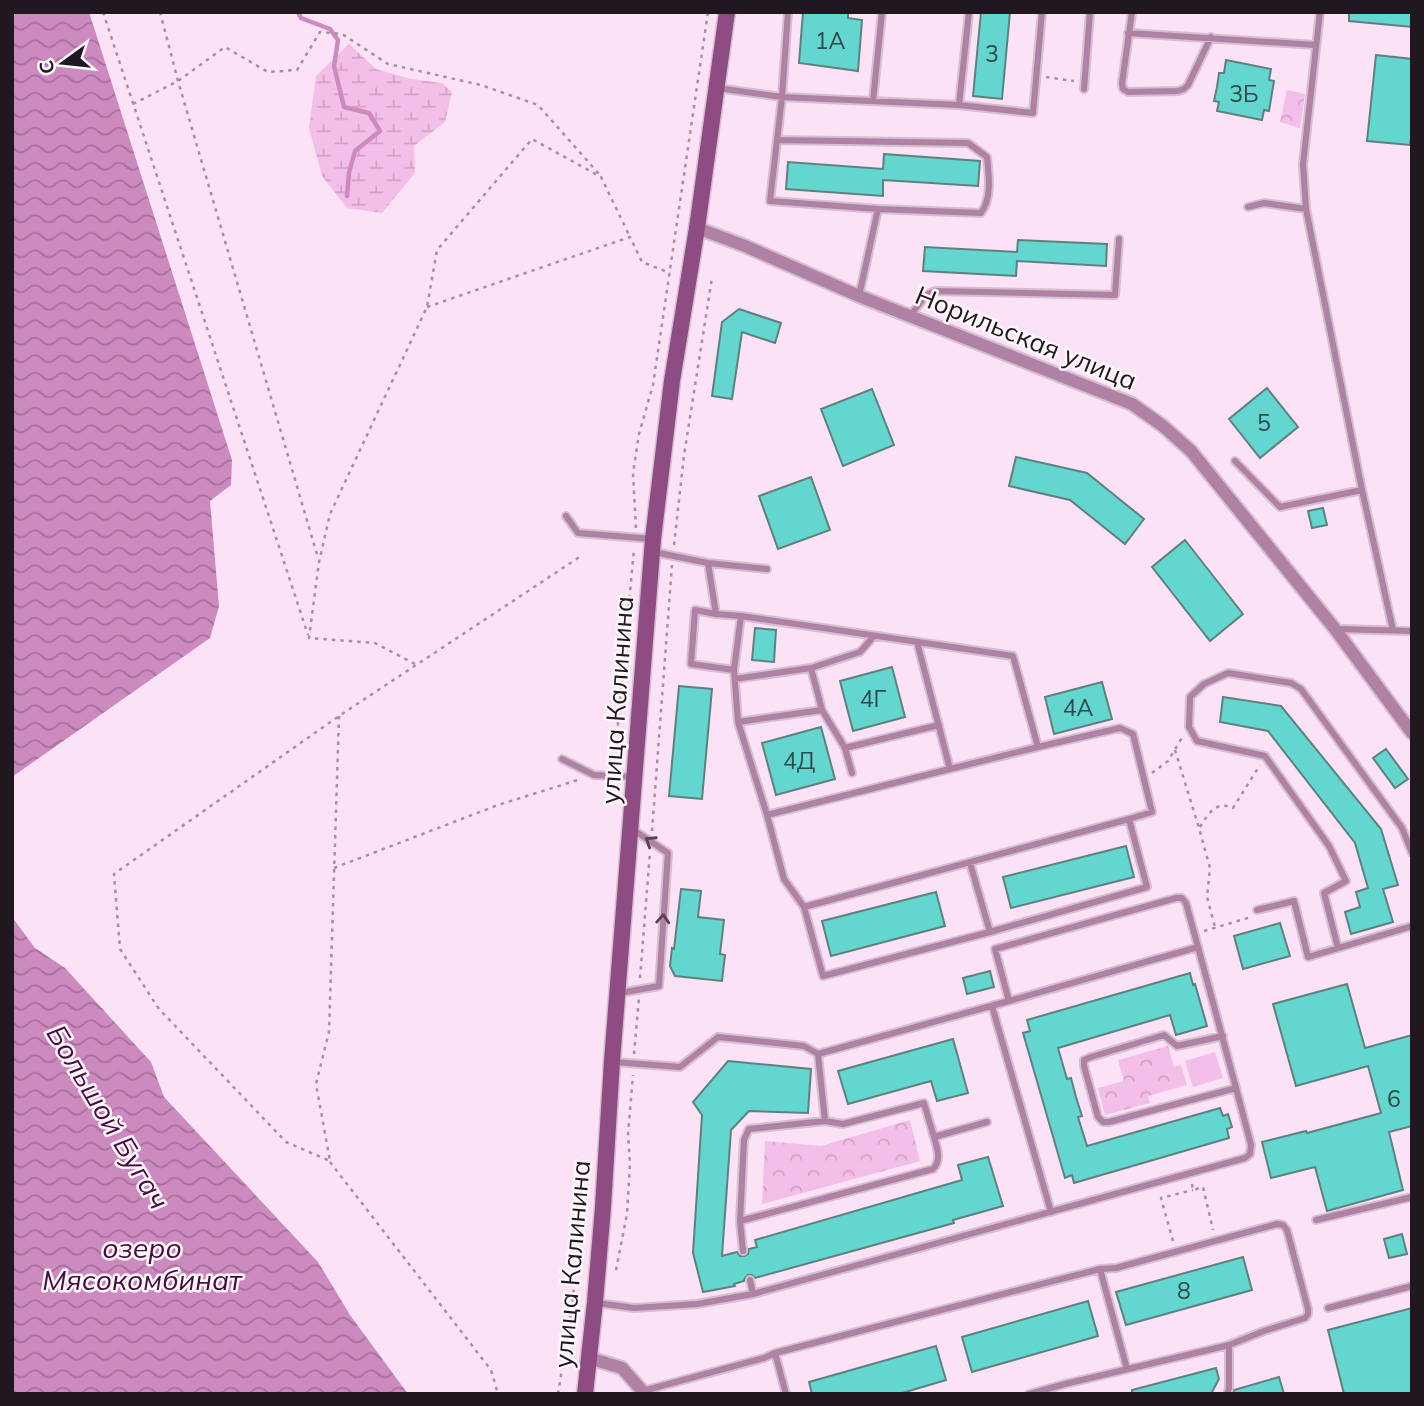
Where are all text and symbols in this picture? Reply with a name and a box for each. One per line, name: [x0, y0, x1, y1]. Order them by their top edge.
house number: 1А: [815, 26, 845, 55]
north arrow: [28, 28, 98, 98]
house number: 3: [985, 39, 999, 68]
text: С: [33, 58, 60, 77]
house number: 3Б: [1229, 79, 1259, 108]
street label: Норильская улица: [911, 278, 1142, 397]
house number: 5: [1257, 408, 1271, 437]
street label: улица Калинина: [593, 595, 640, 805]
house number: 4Г: [860, 684, 887, 713]
house number: 4А: [1063, 693, 1093, 722]
house number: 4Д: [783, 746, 815, 775]
one-way arrow: [644, 837, 657, 850]
one-way arrow: [655, 914, 670, 925]
water label: Большой Бугач: [40, 1018, 177, 1215]
house number: 6: [1387, 1084, 1401, 1113]
street label: улица Калинина: [546, 1159, 597, 1369]
water label: озеро Мясокомбинат: [42, 1230, 243, 1297]
house number: 8: [1177, 1276, 1191, 1305]

